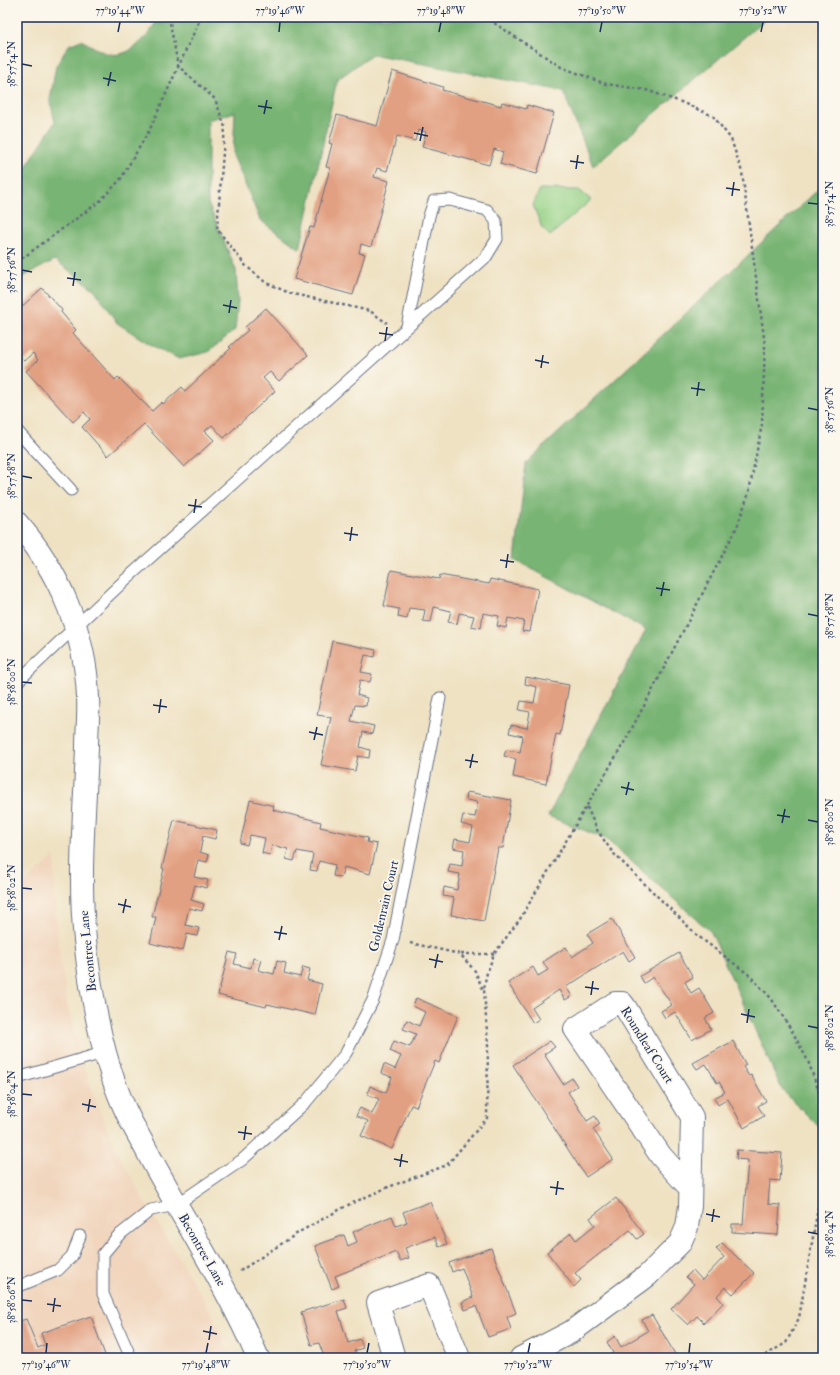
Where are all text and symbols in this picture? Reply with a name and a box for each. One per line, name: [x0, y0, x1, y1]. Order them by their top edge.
text: 77°19'44"W: [95, 5, 145, 17]
text: 77°19'46"W: [256, 5, 305, 17]
text: 77°19'48"W: [417, 5, 466, 17]
text: 77°19'50"W: [578, 5, 627, 17]
text: 77°19'52"W: [739, 5, 788, 17]
text: 38°57'54"N: [6, 41, 18, 87]
text: 38°57'54"N: [824, 181, 836, 227]
text: 38°57'56"N: [6, 247, 18, 293]
text: 38°57'56"N: [824, 387, 836, 433]
text: 38°57'58"N: [6, 453, 18, 499]
text: 38°57'58"N: [824, 593, 836, 639]
text: 38°58'00"N: [6, 658, 18, 706]
text: 38°58'00"N: [824, 798, 836, 846]
street label: Goldenrain Court: [366, 859, 402, 953]
text: 38°58'02"N: [6, 864, 18, 912]
street label: Becontree Lane: [76, 909, 100, 992]
street label: Roundleaf Court: [617, 1004, 677, 1086]
text: 38°58'02"N: [824, 1004, 836, 1052]
text: 38°58'04"N: [6, 1070, 18, 1118]
text: 38°58'04"N: [824, 1210, 836, 1258]
street label: Becontree Lane: [175, 1211, 230, 1290]
text: 38°58'06"N: [6, 1276, 18, 1324]
text: 77°19'46"W: [22, 1359, 71, 1371]
text: 77°19'48"W: [182, 1359, 231, 1371]
text: 77°19'50"W: [343, 1359, 392, 1371]
text: 77°19'52"W: [504, 1359, 553, 1371]
text: 77°19'54"W: [665, 1359, 714, 1371]

